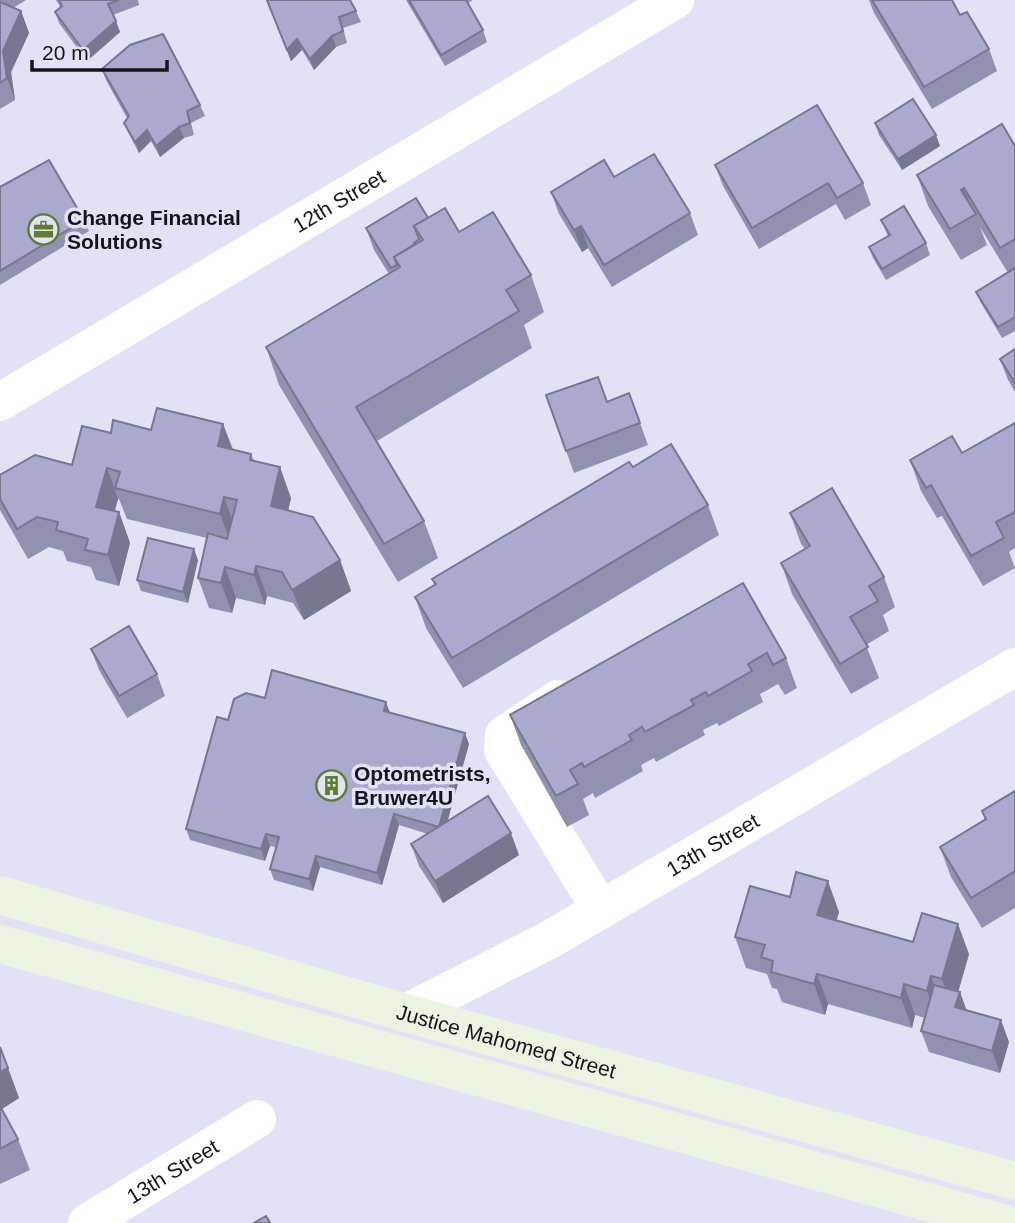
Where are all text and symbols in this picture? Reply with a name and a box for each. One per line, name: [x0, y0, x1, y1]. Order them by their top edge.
scale bar: [32, 28, 166, 72]
text: 20 m: [42, 41, 89, 64]
street label: 12th Street: [288, 164, 389, 237]
place label: Change Financial Solutions: [67, 206, 241, 253]
office icon: Change Financial Solutions: [27, 212, 61, 246]
place label: Optometrists, Bruwer4U: [354, 762, 491, 809]
building icon: Optometrists, Bruwer4U: [314, 768, 348, 802]
street label: 13th Street: [662, 808, 763, 880]
street label: Justice Mahomed Street: [394, 999, 619, 1082]
street label: 13th Street: [122, 1134, 222, 1207]

